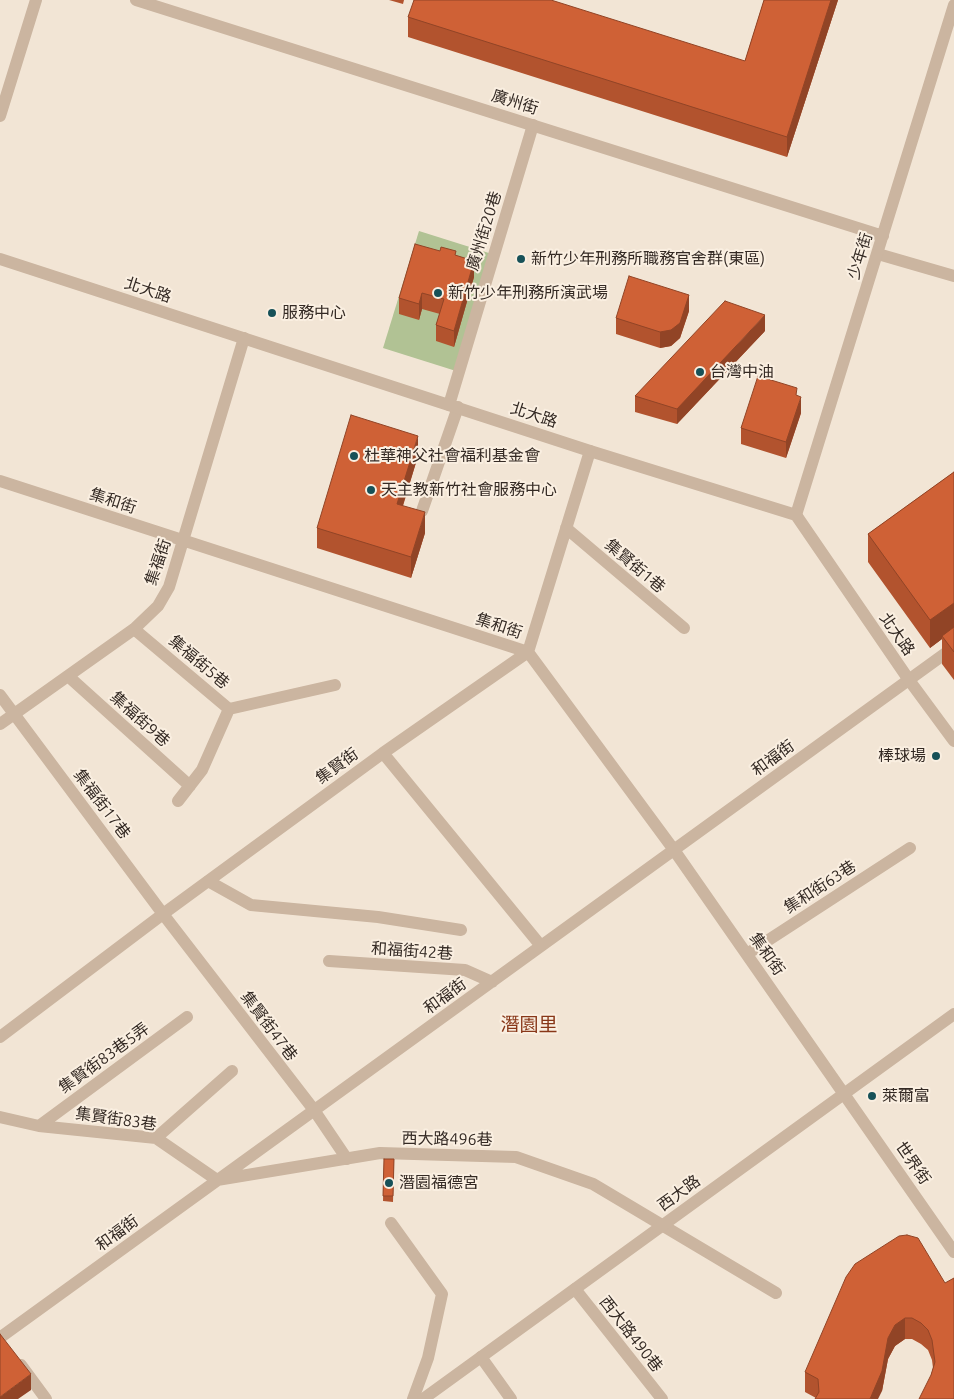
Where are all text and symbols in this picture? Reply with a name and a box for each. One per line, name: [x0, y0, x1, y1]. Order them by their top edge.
street label: 廣州街: [489, 86, 541, 118]
street label: 廣州街20巷: [463, 189, 505, 273]
street label: 少年街: [844, 230, 876, 282]
place label: 新竹少年刑務所職務官舍群(東區): [531, 249, 765, 269]
marker: 新竹少年刑務所職務官舍群(東區): [515, 253, 527, 265]
street label: 北大路: [122, 273, 174, 307]
place label: 新竹少年刑務所演武場: [448, 283, 608, 303]
marker: 新竹少年刑務所演武場: [432, 287, 444, 299]
place label: 服務中心: [282, 303, 346, 323]
marker: 服務中心: [266, 307, 278, 319]
place label: 台灣中油: [710, 362, 774, 382]
marker: 台灣中油: [694, 366, 706, 378]
street label: 北大路: [508, 398, 560, 432]
place label: 杜華神父社會福利基金會: [364, 446, 540, 466]
marker: 杜華神父社會福利基金會: [348, 450, 360, 462]
place label: 天主教新竹社會服務中心: [381, 480, 557, 500]
street label: 集和街: [87, 484, 139, 518]
marker: 天主教新竹社會服務中心: [365, 484, 377, 496]
street label: 集賢街1巷: [601, 535, 669, 597]
street label: 集福街: [141, 536, 175, 588]
street label: 集和街: [473, 609, 525, 643]
street label: 北大路: [875, 609, 919, 659]
street label: 集福街5巷: [165, 631, 233, 693]
street label: 集福街9巷: [106, 687, 174, 751]
street label: 和福街: [748, 736, 798, 780]
street label: 集賢街: [312, 744, 362, 788]
place label: 棒球場: [878, 746, 926, 766]
marker: 棒球場: [930, 750, 942, 762]
street label: 集福街17巷: [70, 765, 134, 843]
street label: 集和街63巷: [780, 857, 860, 917]
street label: 集和街: [745, 929, 789, 979]
street label: 和福街42巷: [370, 939, 454, 963]
street label: 和福街: [420, 974, 470, 1018]
street label: 集賢街47巷: [237, 987, 301, 1065]
district label: 潛園里: [501, 1014, 557, 1036]
street label: 集賢街83巷5弄: [55, 1019, 153, 1097]
place label: 萊爾富: [882, 1086, 930, 1106]
marker: 萊爾富: [866, 1090, 878, 1102]
street label: 集賢街83巷: [74, 1104, 158, 1134]
street label: 西大路496巷: [401, 1129, 493, 1149]
street label: 世界街: [891, 1138, 935, 1188]
street label: 西大路: [654, 1171, 704, 1215]
place label: 潛園福德宮: [399, 1173, 479, 1193]
marker: 潛園福德宮: [383, 1177, 395, 1189]
street label: 和福街: [92, 1211, 142, 1255]
street label: 西大路490巷: [595, 1292, 667, 1376]

